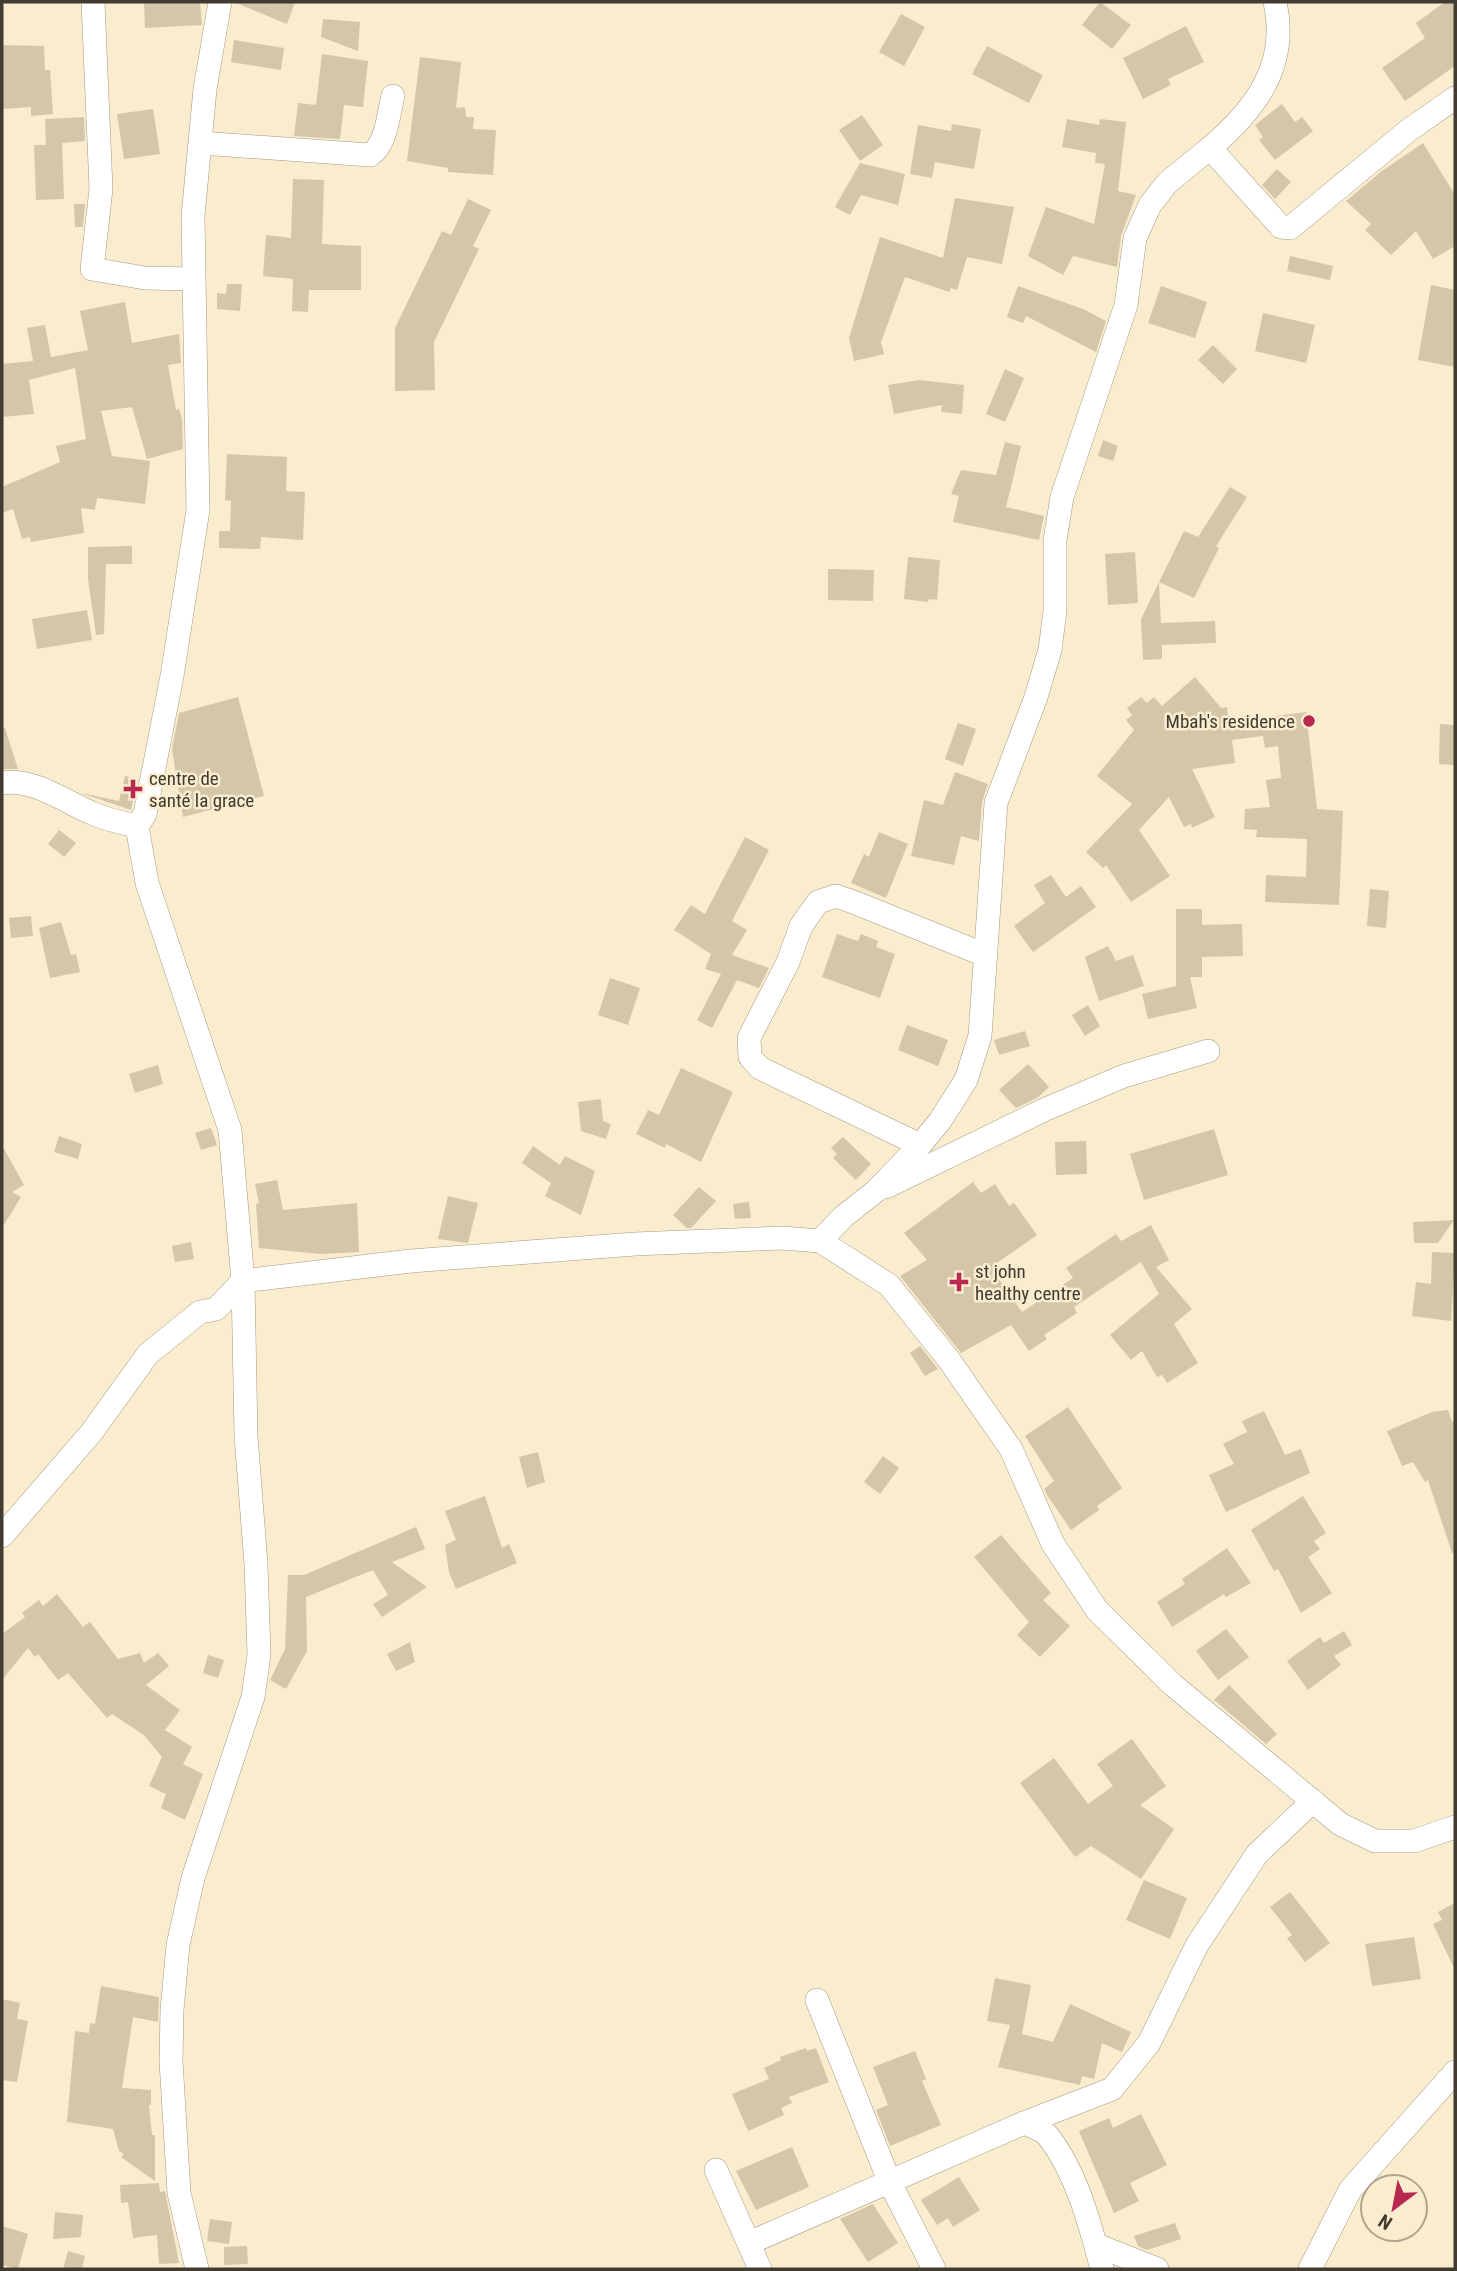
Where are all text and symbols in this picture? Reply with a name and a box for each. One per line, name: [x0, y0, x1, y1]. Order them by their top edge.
place label: Mbah's residence: [1166, 710, 1295, 733]
marker: Mbah's residence: [1301, 713, 1317, 729]
place label: centre de santé la grace: [149, 767, 254, 812]
marker: centre de santé la grace: [123, 779, 143, 799]
place label: st john healthy centre: [975, 1260, 1081, 1305]
marker: st john healthy centre: [949, 1272, 969, 1292]
north arrow: [1359, 2173, 1429, 2243]
text: N: [1374, 2209, 1396, 2235]

